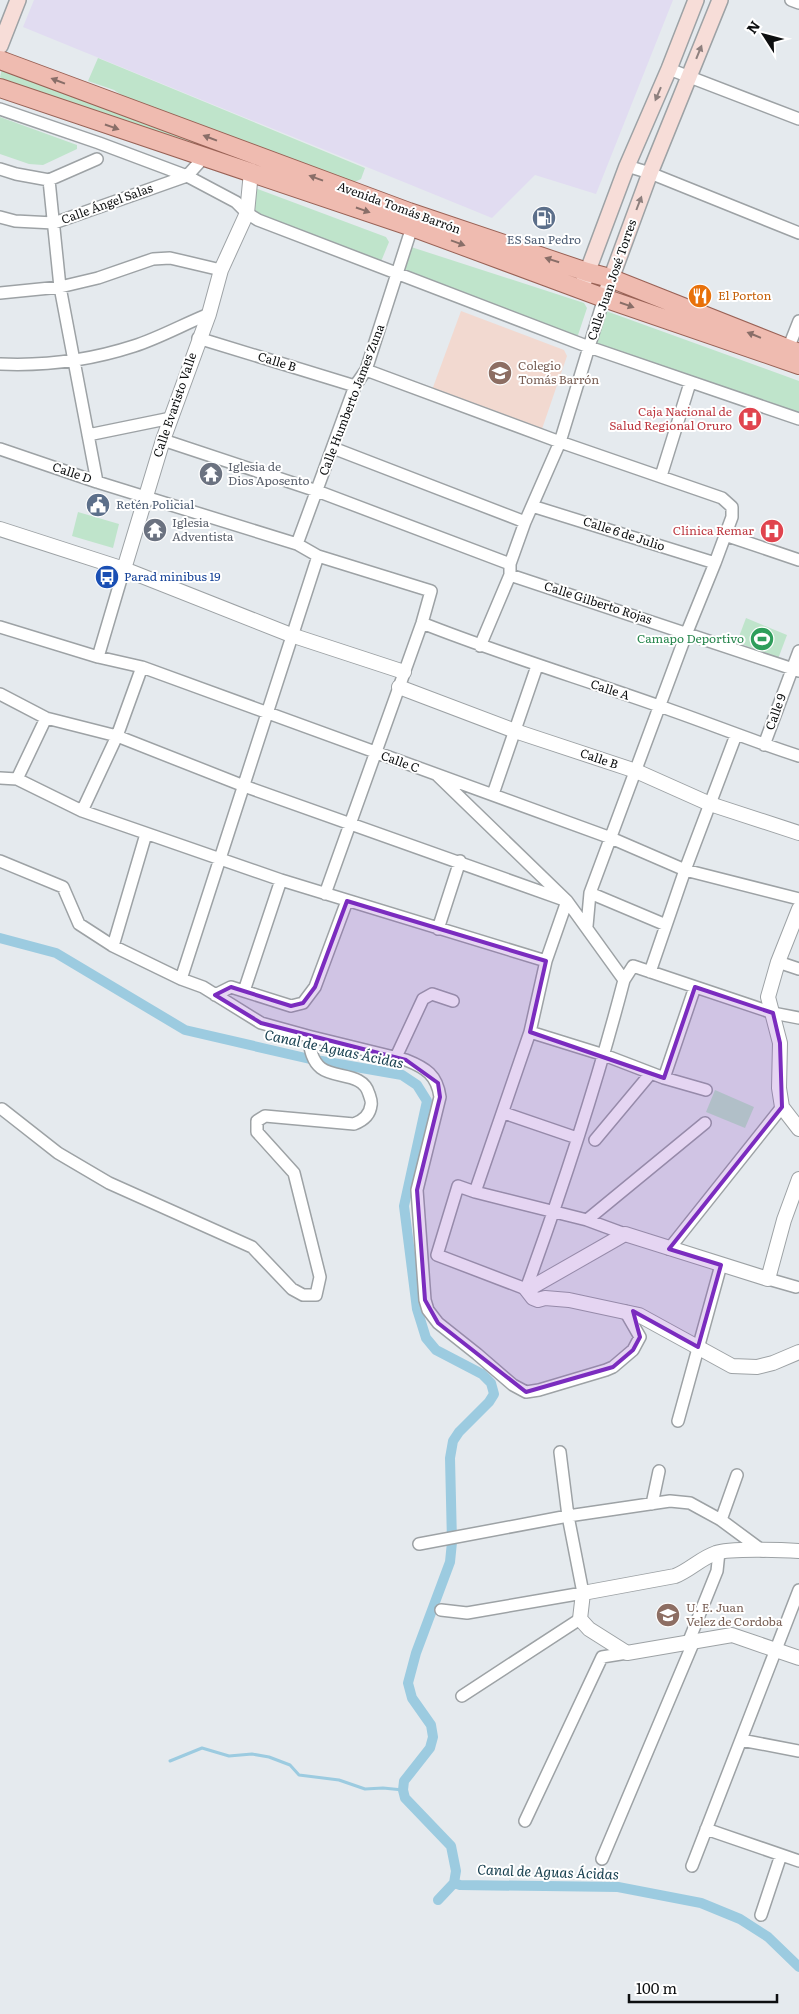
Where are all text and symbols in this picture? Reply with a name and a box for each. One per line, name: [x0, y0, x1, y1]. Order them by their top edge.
north arrow: [739, 10, 789, 60]
text: N: [741, 16, 764, 37]
one-way arrow: [696, 45, 704, 59]
one-way arrow: [50, 77, 65, 85]
one-way arrow: [654, 87, 662, 101]
one-way arrow: [105, 124, 120, 131]
one-way arrow: [202, 134, 217, 142]
one-way arrow: [308, 174, 323, 182]
street label: Avenida Tomás Barrón: [335, 176, 464, 238]
street label: Calle Ángel Salas: [58, 178, 155, 228]
one-way arrow: [636, 195, 643, 210]
fuel station icon: ES San Pedro: [531, 205, 557, 231]
one-way arrow: [356, 206, 371, 214]
street label: Calle Juan José Torres: [582, 216, 640, 342]
place label: ES San Pedro: [507, 230, 581, 248]
one-way arrow: [450, 240, 465, 248]
one-way arrow: [544, 256, 559, 264]
restaurant icon: El Porton: [687, 283, 713, 309]
place label: El Porton: [718, 286, 772, 304]
one-way arrow: [619, 302, 634, 310]
street label: Calle Humberto James Zuna: [314, 321, 389, 478]
one-way arrow: [746, 331, 761, 338]
street label: Calle B: [256, 347, 299, 375]
street label: Calle Evaristo Valle: [148, 350, 200, 459]
place label: Colegio Tomás Barrón: [518, 356, 599, 388]
school or university icon: Colegio Tomás Barrón: [487, 360, 513, 386]
place label: Caja Nacional de Salud Regional Oruro: [609, 402, 732, 434]
hospital icon: Caja Nacional de Salud Regional Oruro: [737, 406, 763, 432]
street label: Calle D: [50, 457, 94, 487]
place label: Iglesia de Dios Aposento: [228, 457, 310, 489]
temple icon: Iglesia de Dios Aposento: [198, 461, 224, 487]
public building icon: Retén Policial: [85, 492, 111, 518]
place label: Retén Policial: [116, 495, 194, 513]
street label: Calle 6 de Julio: [581, 511, 667, 555]
place label: Iglesia Adventista: [172, 513, 234, 545]
temple icon: Iglesia Adventista: [142, 517, 168, 543]
hospital icon: Clínica Remar: [759, 518, 785, 544]
place label: Clínica Remar: [673, 521, 754, 539]
bus stop icon: Parad minibus 19: [94, 564, 120, 590]
place label: Parad minibus 19: [124, 567, 221, 585]
street label: Calle Gilberto Rojas: [542, 576, 655, 628]
sports icon: Camapo Deportivo: [749, 626, 775, 652]
place label: Camapo Deportivo: [637, 629, 744, 647]
street label: Calle A: [588, 674, 632, 704]
street label: Calle 9: [760, 691, 790, 732]
street label: Calle B: [578, 743, 621, 773]
street label: Calle C: [379, 746, 422, 776]
water label: Canal de Aguas Ácidas: [263, 1024, 406, 1073]
place label: U. E. Juan Velez de Cordoba: [686, 1598, 783, 1630]
school or university icon: U. E. Juan Velez de Cordoba: [655, 1602, 681, 1628]
water label: Canal de Aguas Ácidas: [477, 1859, 619, 1883]
scale bar: [629, 1972, 776, 2004]
text: 100 m: [636, 1976, 677, 1999]

